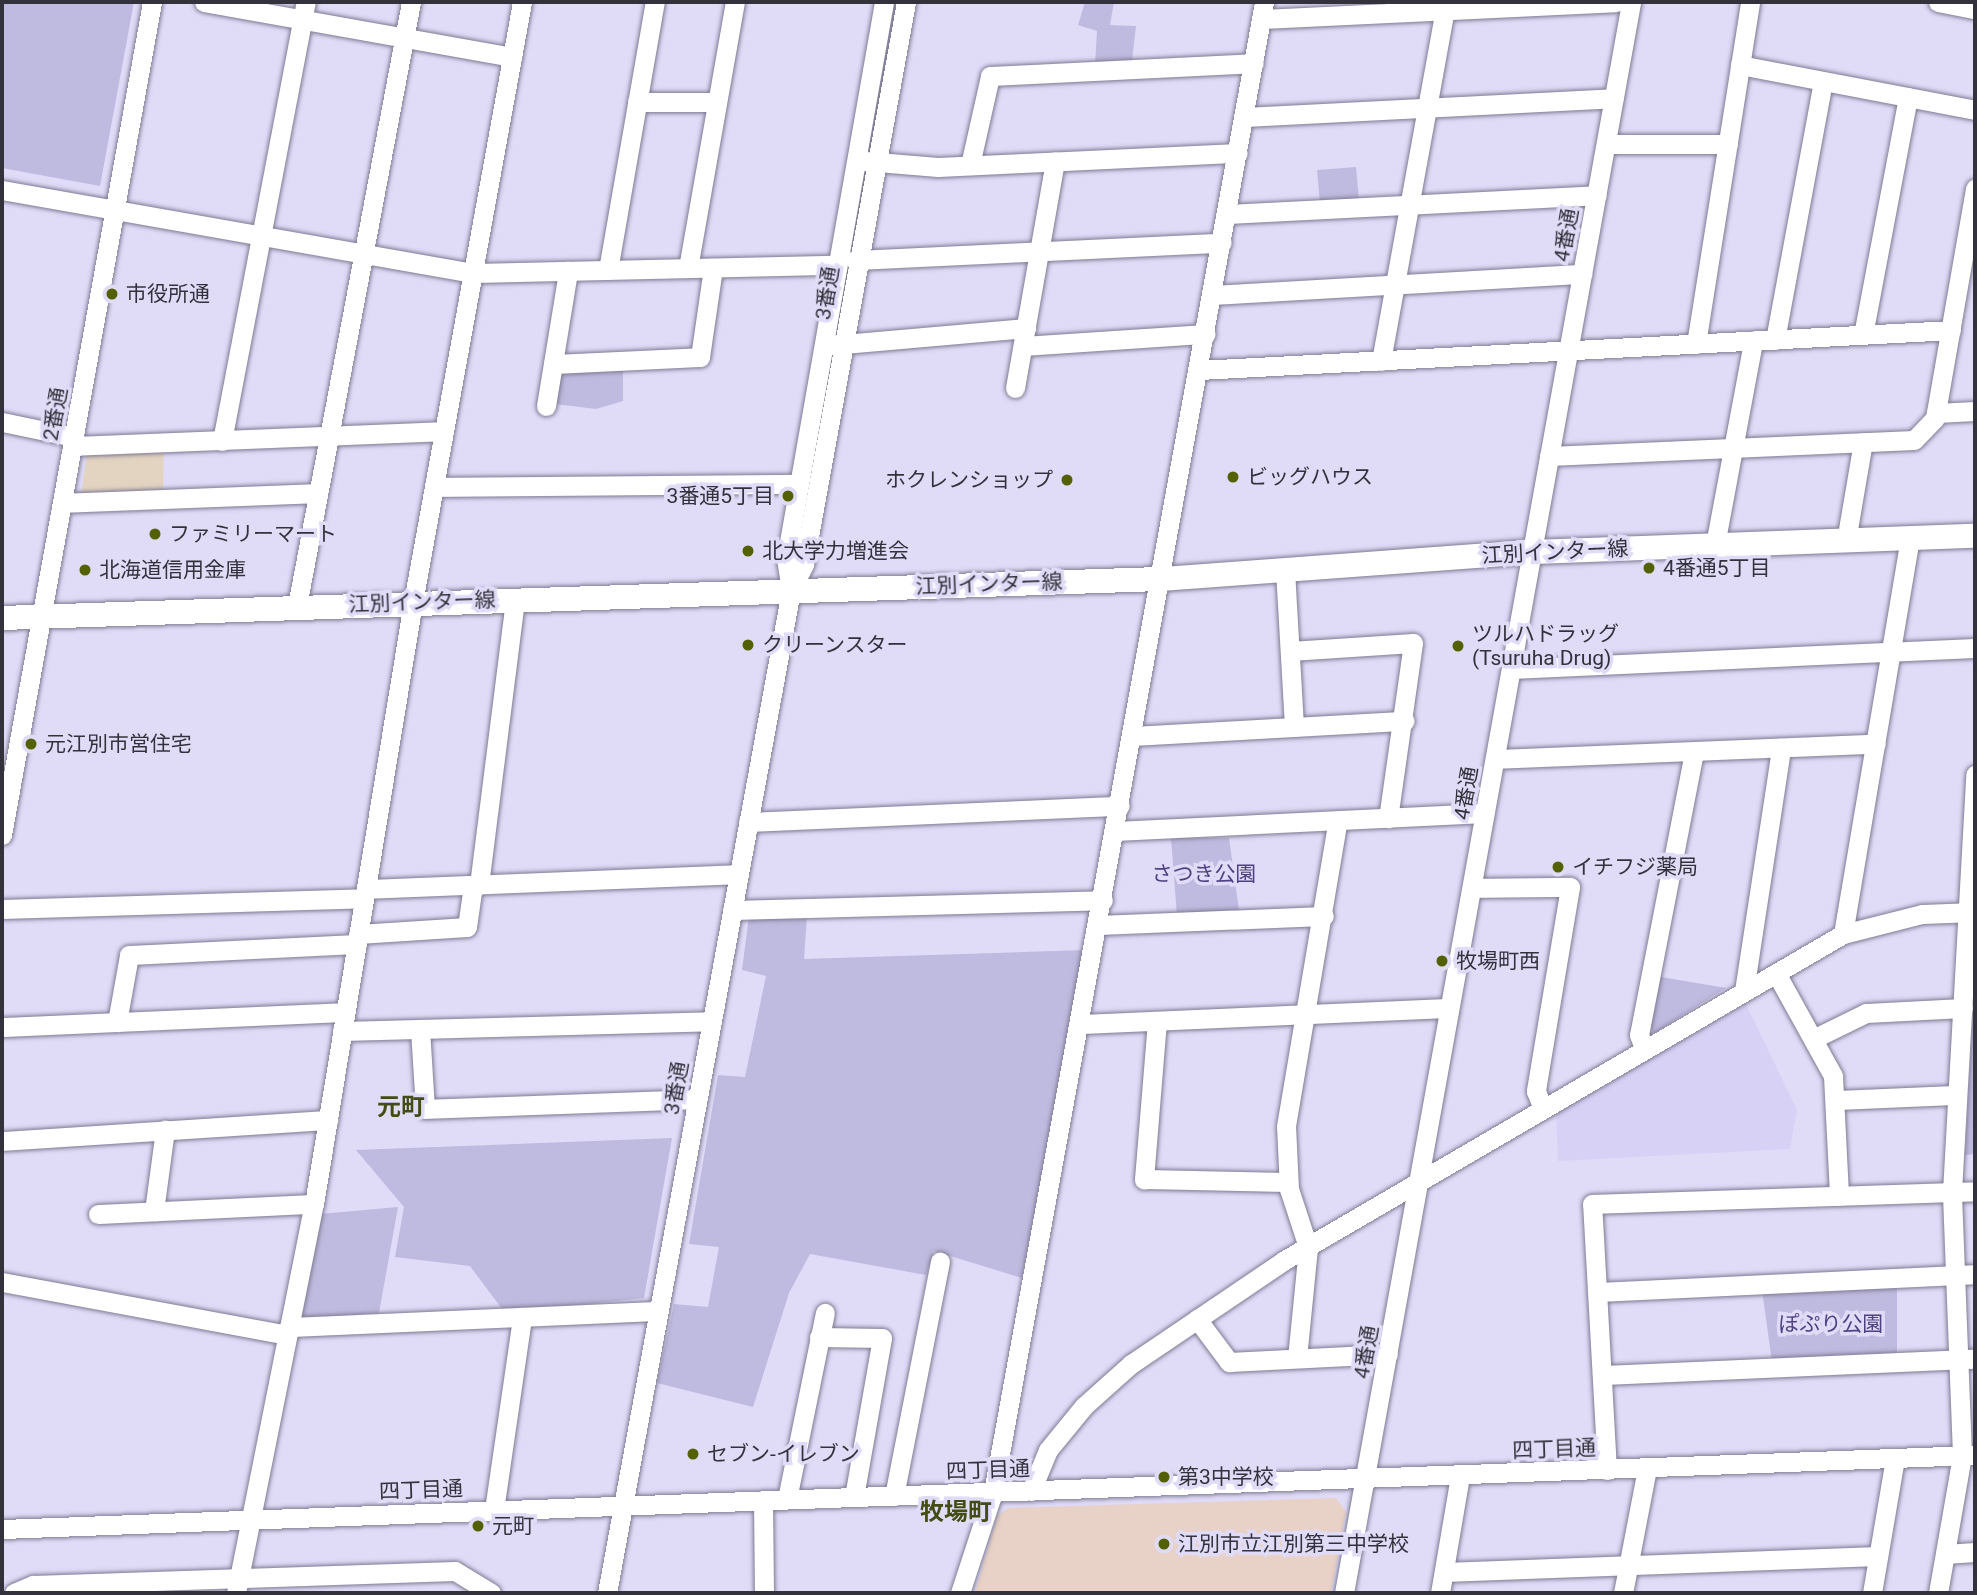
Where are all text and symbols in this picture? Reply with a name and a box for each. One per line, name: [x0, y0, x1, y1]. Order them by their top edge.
street label: 4番通: [1549, 206, 1583, 264]
street label: 3番通: [810, 264, 844, 322]
place label: 市役所通: [126, 281, 210, 307]
marker: 市役所通: [104, 286, 120, 302]
street label: 2番通: [38, 385, 72, 443]
place label: ビッグハウス: [1247, 464, 1373, 490]
place label: ホクレンショップ: [885, 467, 1053, 493]
marker: ビッグハウス: [1225, 469, 1241, 485]
marker: ホクレンショップ: [1059, 472, 1075, 488]
place label: 3番通5丁目: [666, 483, 774, 509]
marker: 3番通5丁目: [780, 488, 796, 504]
place label: ファミリーマート: [169, 521, 337, 547]
marker: ファミリーマート: [147, 526, 163, 542]
street label: 江別インター線: [1481, 536, 1629, 568]
place label: 北大学力増進会: [762, 538, 909, 564]
marker: 北大学力増進会: [740, 543, 756, 559]
place label: 4番通5丁目: [1663, 555, 1771, 581]
place label: 北海道信用金庫: [99, 557, 246, 583]
marker: 4番通5丁目: [1641, 560, 1657, 576]
marker: 北海道信用金庫: [77, 562, 93, 578]
street label: 江別インター線: [915, 569, 1063, 599]
street label: 江別インター線: [348, 587, 496, 617]
place label: ツルハドラッグ (Tsuruha Drug): [1472, 621, 1619, 671]
place label: クリーンスター: [762, 632, 909, 658]
marker: クリーンスター: [740, 637, 756, 653]
marker: ツルハドラッグ (Tsuruha Drug): [1450, 638, 1466, 654]
place label: 元江別市営住宅: [45, 731, 192, 757]
marker: 元江別市営住宅: [23, 736, 39, 752]
street label: 4番通: [1449, 764, 1483, 822]
place label: イチフジ薬局: [1572, 854, 1698, 880]
marker: イチフジ薬局: [1550, 859, 1566, 875]
park label: さつき公園: [1152, 861, 1256, 887]
place label: 牧場町西: [1456, 948, 1540, 974]
marker: 牧場町西: [1434, 953, 1450, 969]
street label: 3番通: [659, 1059, 693, 1117]
district label: 元町: [377, 1094, 425, 1122]
park label: ぽぷり公園: [1779, 1311, 1883, 1337]
street label: 4番通: [1349, 1323, 1383, 1381]
street label: 四丁目通: [1512, 1435, 1596, 1463]
place label: セブン-イレブン: [707, 1441, 860, 1467]
marker: セブン-イレブン: [685, 1446, 701, 1462]
street label: 四丁目通: [946, 1456, 1030, 1484]
place label: 第3中学校: [1178, 1464, 1274, 1490]
marker: 第3中学校: [1156, 1469, 1172, 1485]
street label: 四丁目通: [379, 1476, 463, 1504]
district label: 牧場町: [920, 1499, 992, 1527]
place label: 元町: [492, 1513, 534, 1539]
marker: 元町: [470, 1518, 486, 1534]
place label: 江別市立江別第三中学校: [1178, 1531, 1409, 1557]
marker: 江別市立江別第三中学校: [1156, 1536, 1172, 1552]

